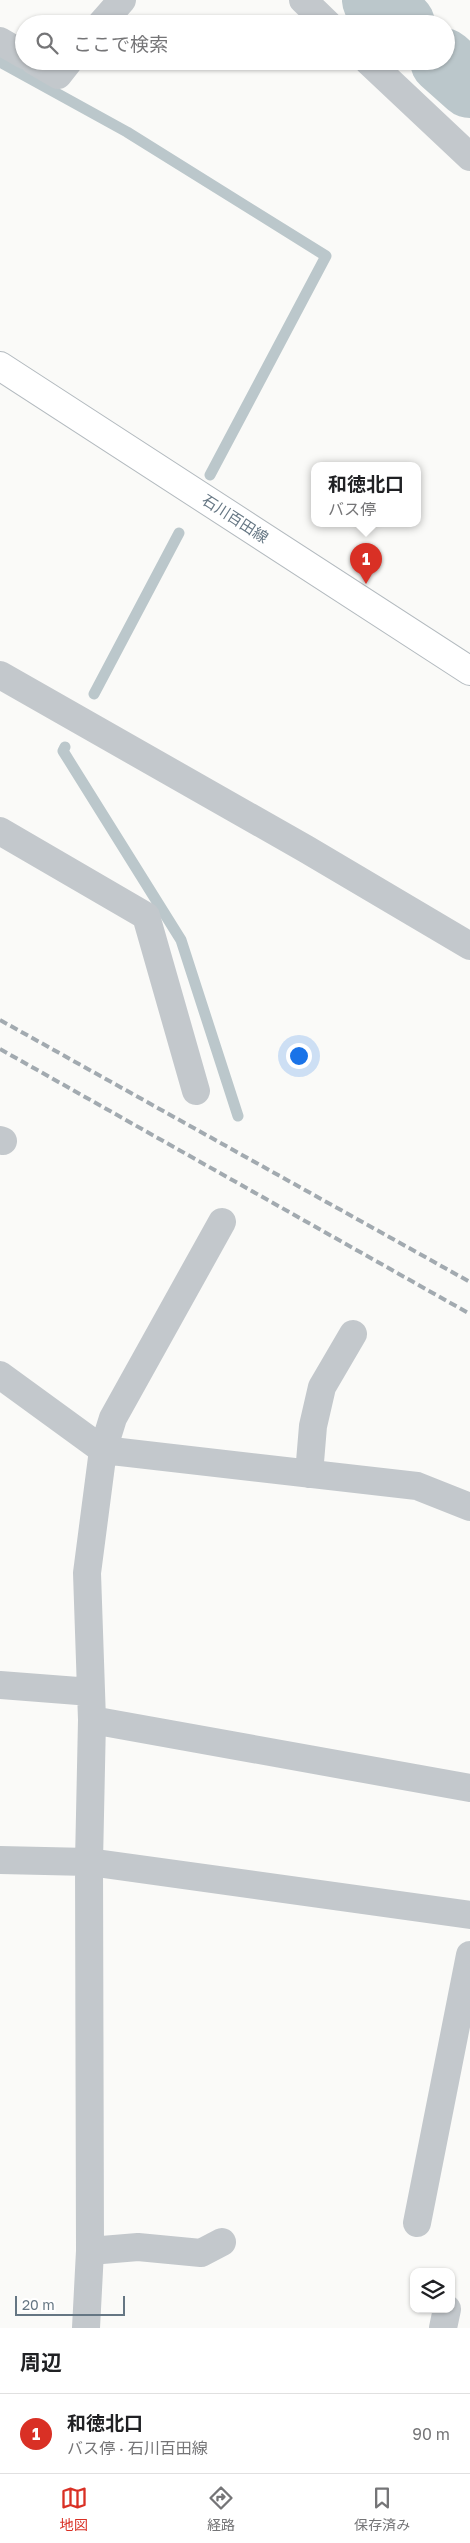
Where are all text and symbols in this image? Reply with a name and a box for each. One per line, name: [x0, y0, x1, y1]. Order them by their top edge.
search box: [15, 15, 455, 70]
icon: search: [33, 29, 61, 57]
text: ここで検索: [73, 32, 168, 55]
popup: [311, 462, 421, 527]
text: 和徳北口: [328, 472, 404, 495]
street label: 石川百田線: [199, 490, 272, 546]
text: バス停: [328, 499, 376, 519]
pin: 1: [350, 543, 382, 584]
your location: [286, 1043, 312, 1069]
map controls: [410, 2268, 455, 2313]
button: layers: [410, 2268, 455, 2313]
scale bar: [15, 2293, 125, 2316]
text: 20 m: [22, 2296, 55, 2313]
text: 周辺: [20, 2349, 62, 2375]
text: 和徳北口: [67, 2411, 143, 2434]
text: 1: [32, 2424, 40, 2444]
text: 90 m: [412, 2424, 450, 2444]
text: バス停 · 石川百田線: [67, 2438, 208, 2458]
tab: 地図: [60, 2484, 88, 2534]
tab: 経路: [207, 2484, 235, 2534]
tab: 保存済み: [354, 2484, 410, 2534]

